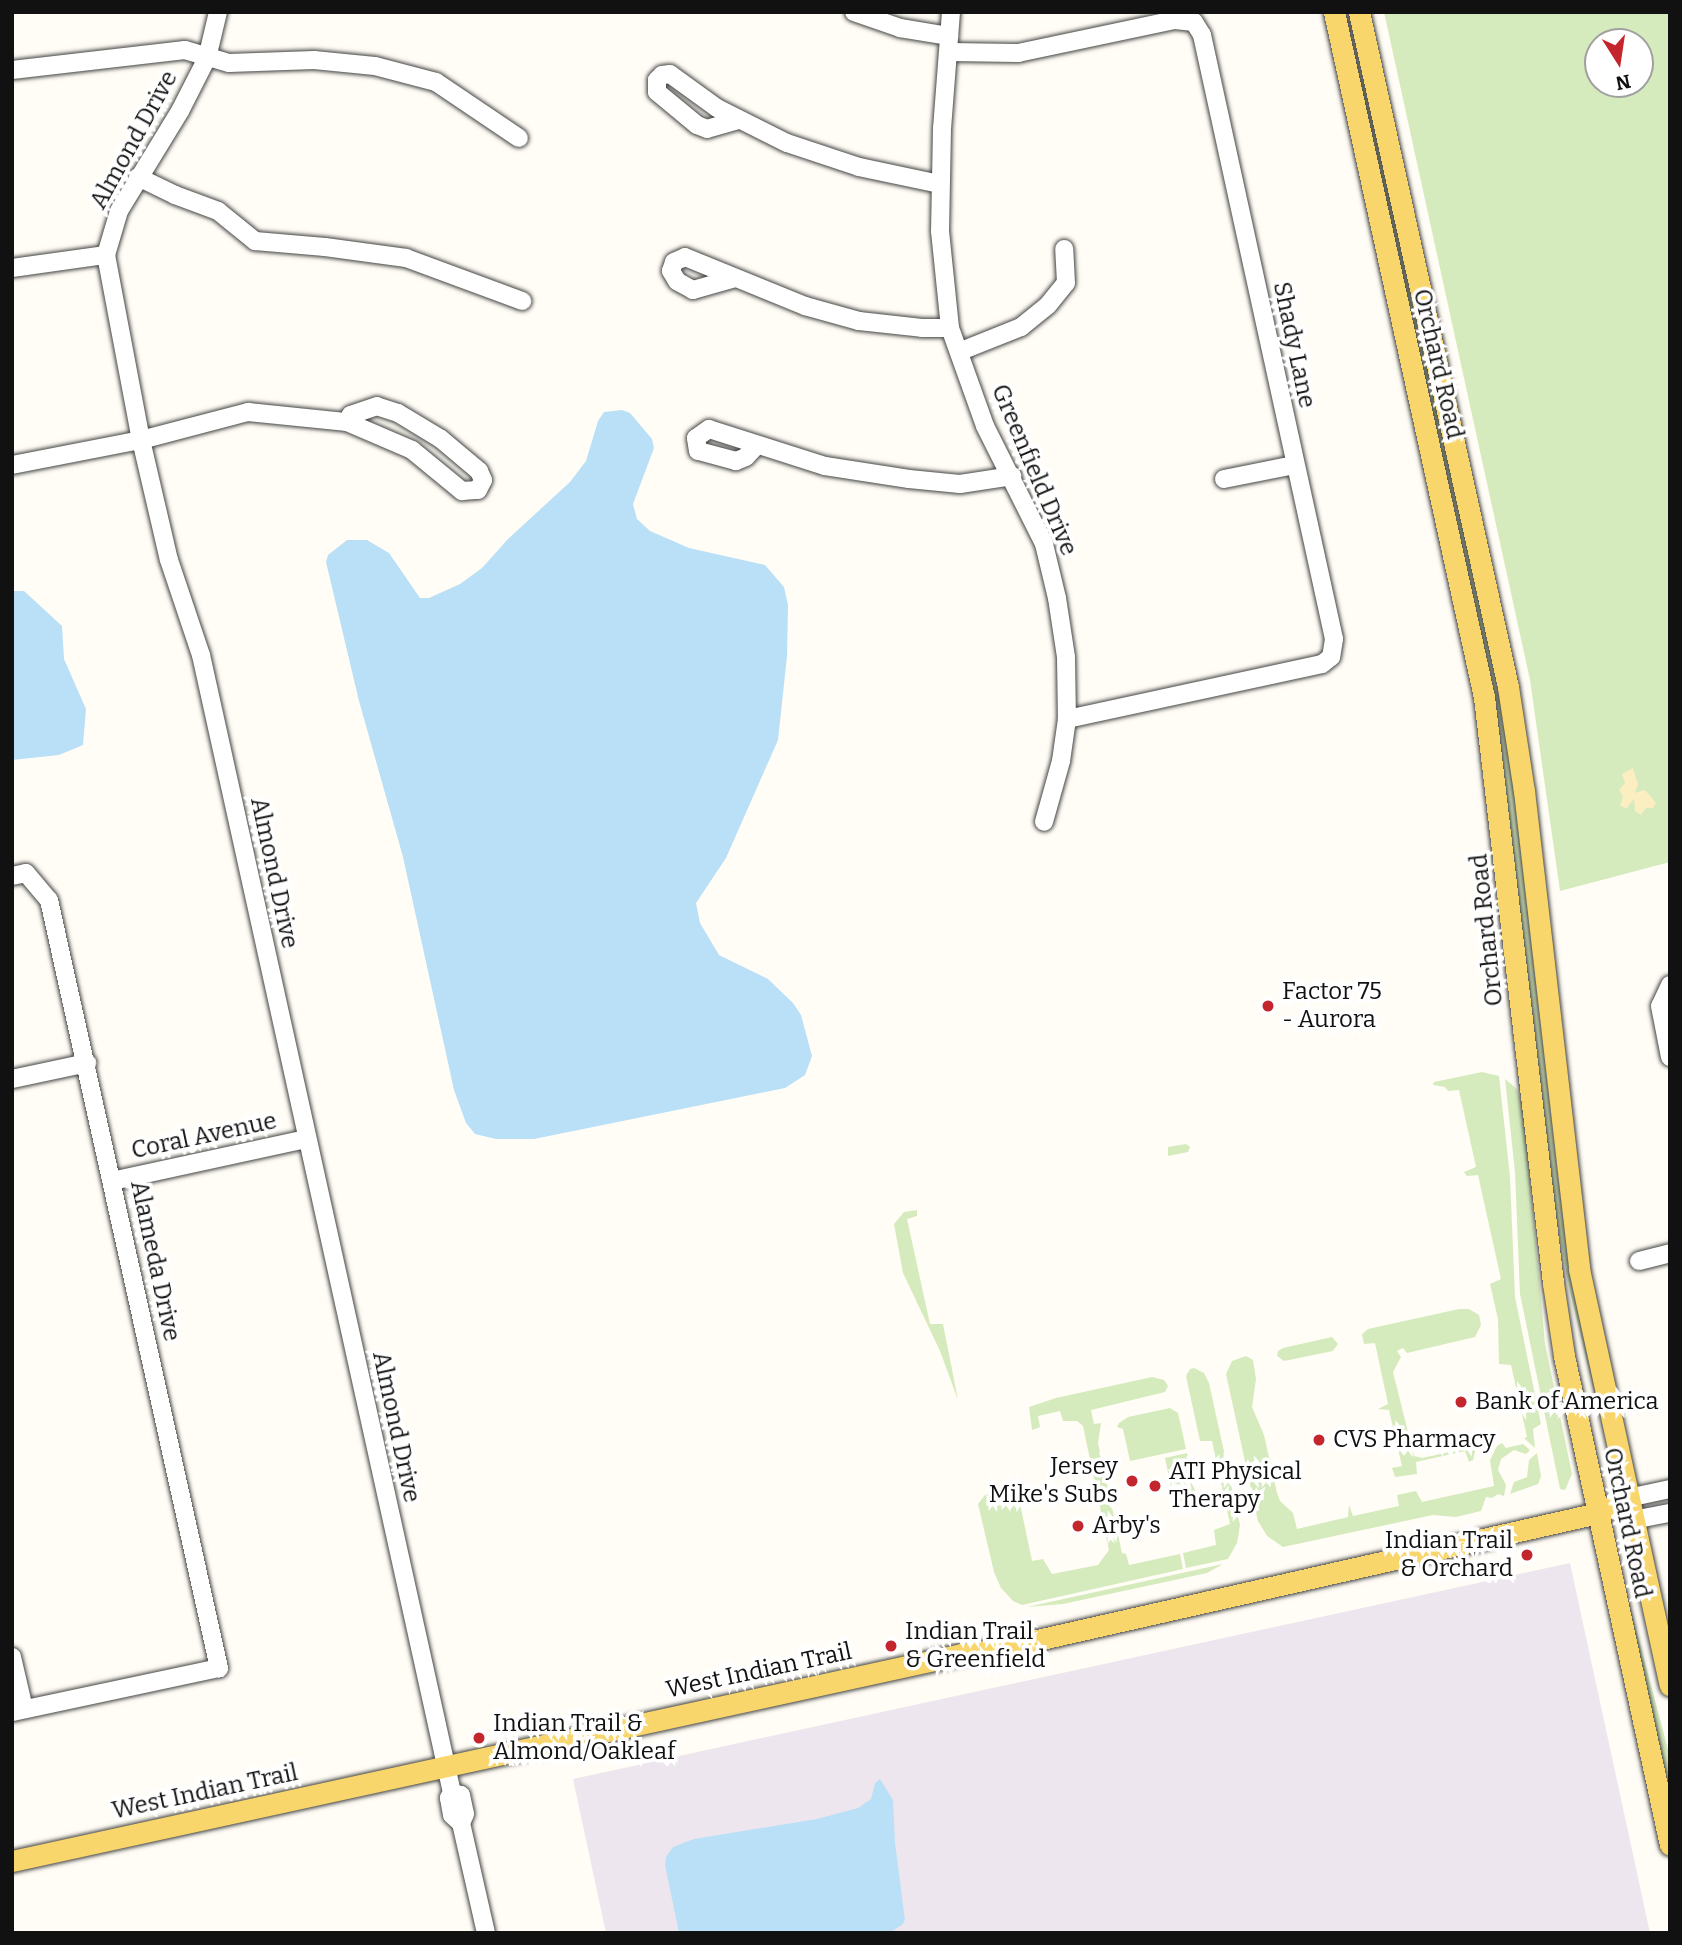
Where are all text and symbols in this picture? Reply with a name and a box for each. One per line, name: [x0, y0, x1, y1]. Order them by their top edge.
north arrow: [1584, 28, 1654, 98]
street label: Almond Drive: [84, 66, 184, 214]
text: N: [1613, 69, 1633, 95]
street label: Shady Lane: [1267, 279, 1321, 411]
street label: Orchard Road: [1407, 286, 1469, 442]
street label: Greenfield Drive: [985, 380, 1083, 560]
street label: Almond Drive: [244, 795, 304, 951]
street label: Orchard Road: [1465, 852, 1509, 1008]
place label: Factor 75 - Aurora: [1282, 978, 1382, 1034]
marker: Factor 75 - Aurora: [1260, 998, 1276, 1014]
street label: Coral Avenue: [129, 1107, 279, 1165]
street label: Alameda Drive: [124, 1178, 186, 1344]
street label: Almond Drive: [366, 1349, 426, 1505]
place label: Bank of America: [1475, 1388, 1659, 1416]
marker: Bank of America: [1453, 1394, 1469, 1410]
place label: CVS Pharmacy: [1333, 1426, 1495, 1454]
marker: CVS Pharmacy: [1311, 1432, 1327, 1448]
street label: Orchard Road: [1597, 1445, 1657, 1601]
place label: Jersey Mike's Subs: [989, 1453, 1118, 1509]
place label: ATI Physical Therapy: [1169, 1458, 1302, 1514]
marker: Jersey Mike's Subs: [1124, 1473, 1140, 1489]
marker: ATI Physical Therapy: [1147, 1478, 1163, 1494]
place label: Arby's: [1092, 1512, 1161, 1540]
marker: Arby's: [1070, 1518, 1086, 1534]
place label: Indian Trail & Orchard: [1385, 1527, 1513, 1583]
marker: Indian Trail & Orchard: [1519, 1547, 1535, 1563]
place label: Indian Trail & Greenfield: [905, 1618, 1046, 1674]
street label: West Indian Trail: [663, 1637, 855, 1705]
marker: Indian Trail & Greenfield: [883, 1638, 899, 1654]
place label: Indian Trail & Almond/Oakleaf: [493, 1710, 675, 1766]
marker: Indian Trail & Almond/Oakleaf: [471, 1730, 487, 1746]
street label: West Indian Trail: [109, 1758, 301, 1826]

